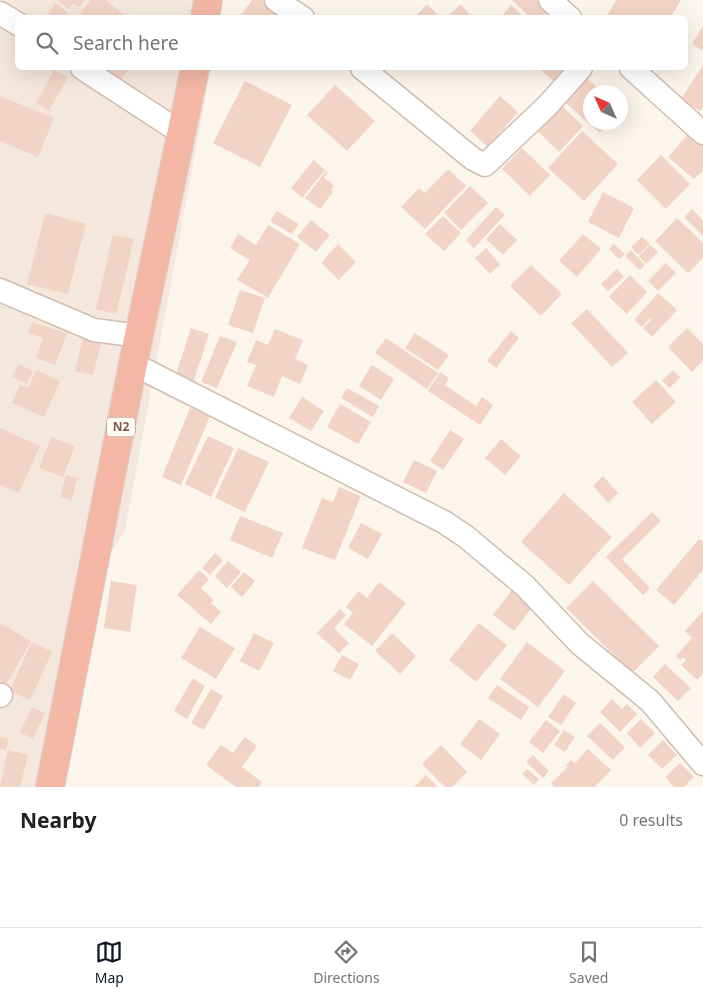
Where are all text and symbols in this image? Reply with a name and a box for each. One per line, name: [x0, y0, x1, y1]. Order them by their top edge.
search box: [15, 15, 688, 70]
icon: search: [33, 29, 61, 57]
text: Search here: [73, 30, 179, 56]
north arrow: [583, 85, 628, 130]
road number: N2: [107, 418, 135, 437]
text: Nearby: [20, 806, 96, 834]
text: 0 results: [619, 809, 683, 831]
tab: Map: [95, 938, 124, 987]
tab: Directions: [313, 938, 380, 987]
tab: Saved: [569, 938, 608, 987]

